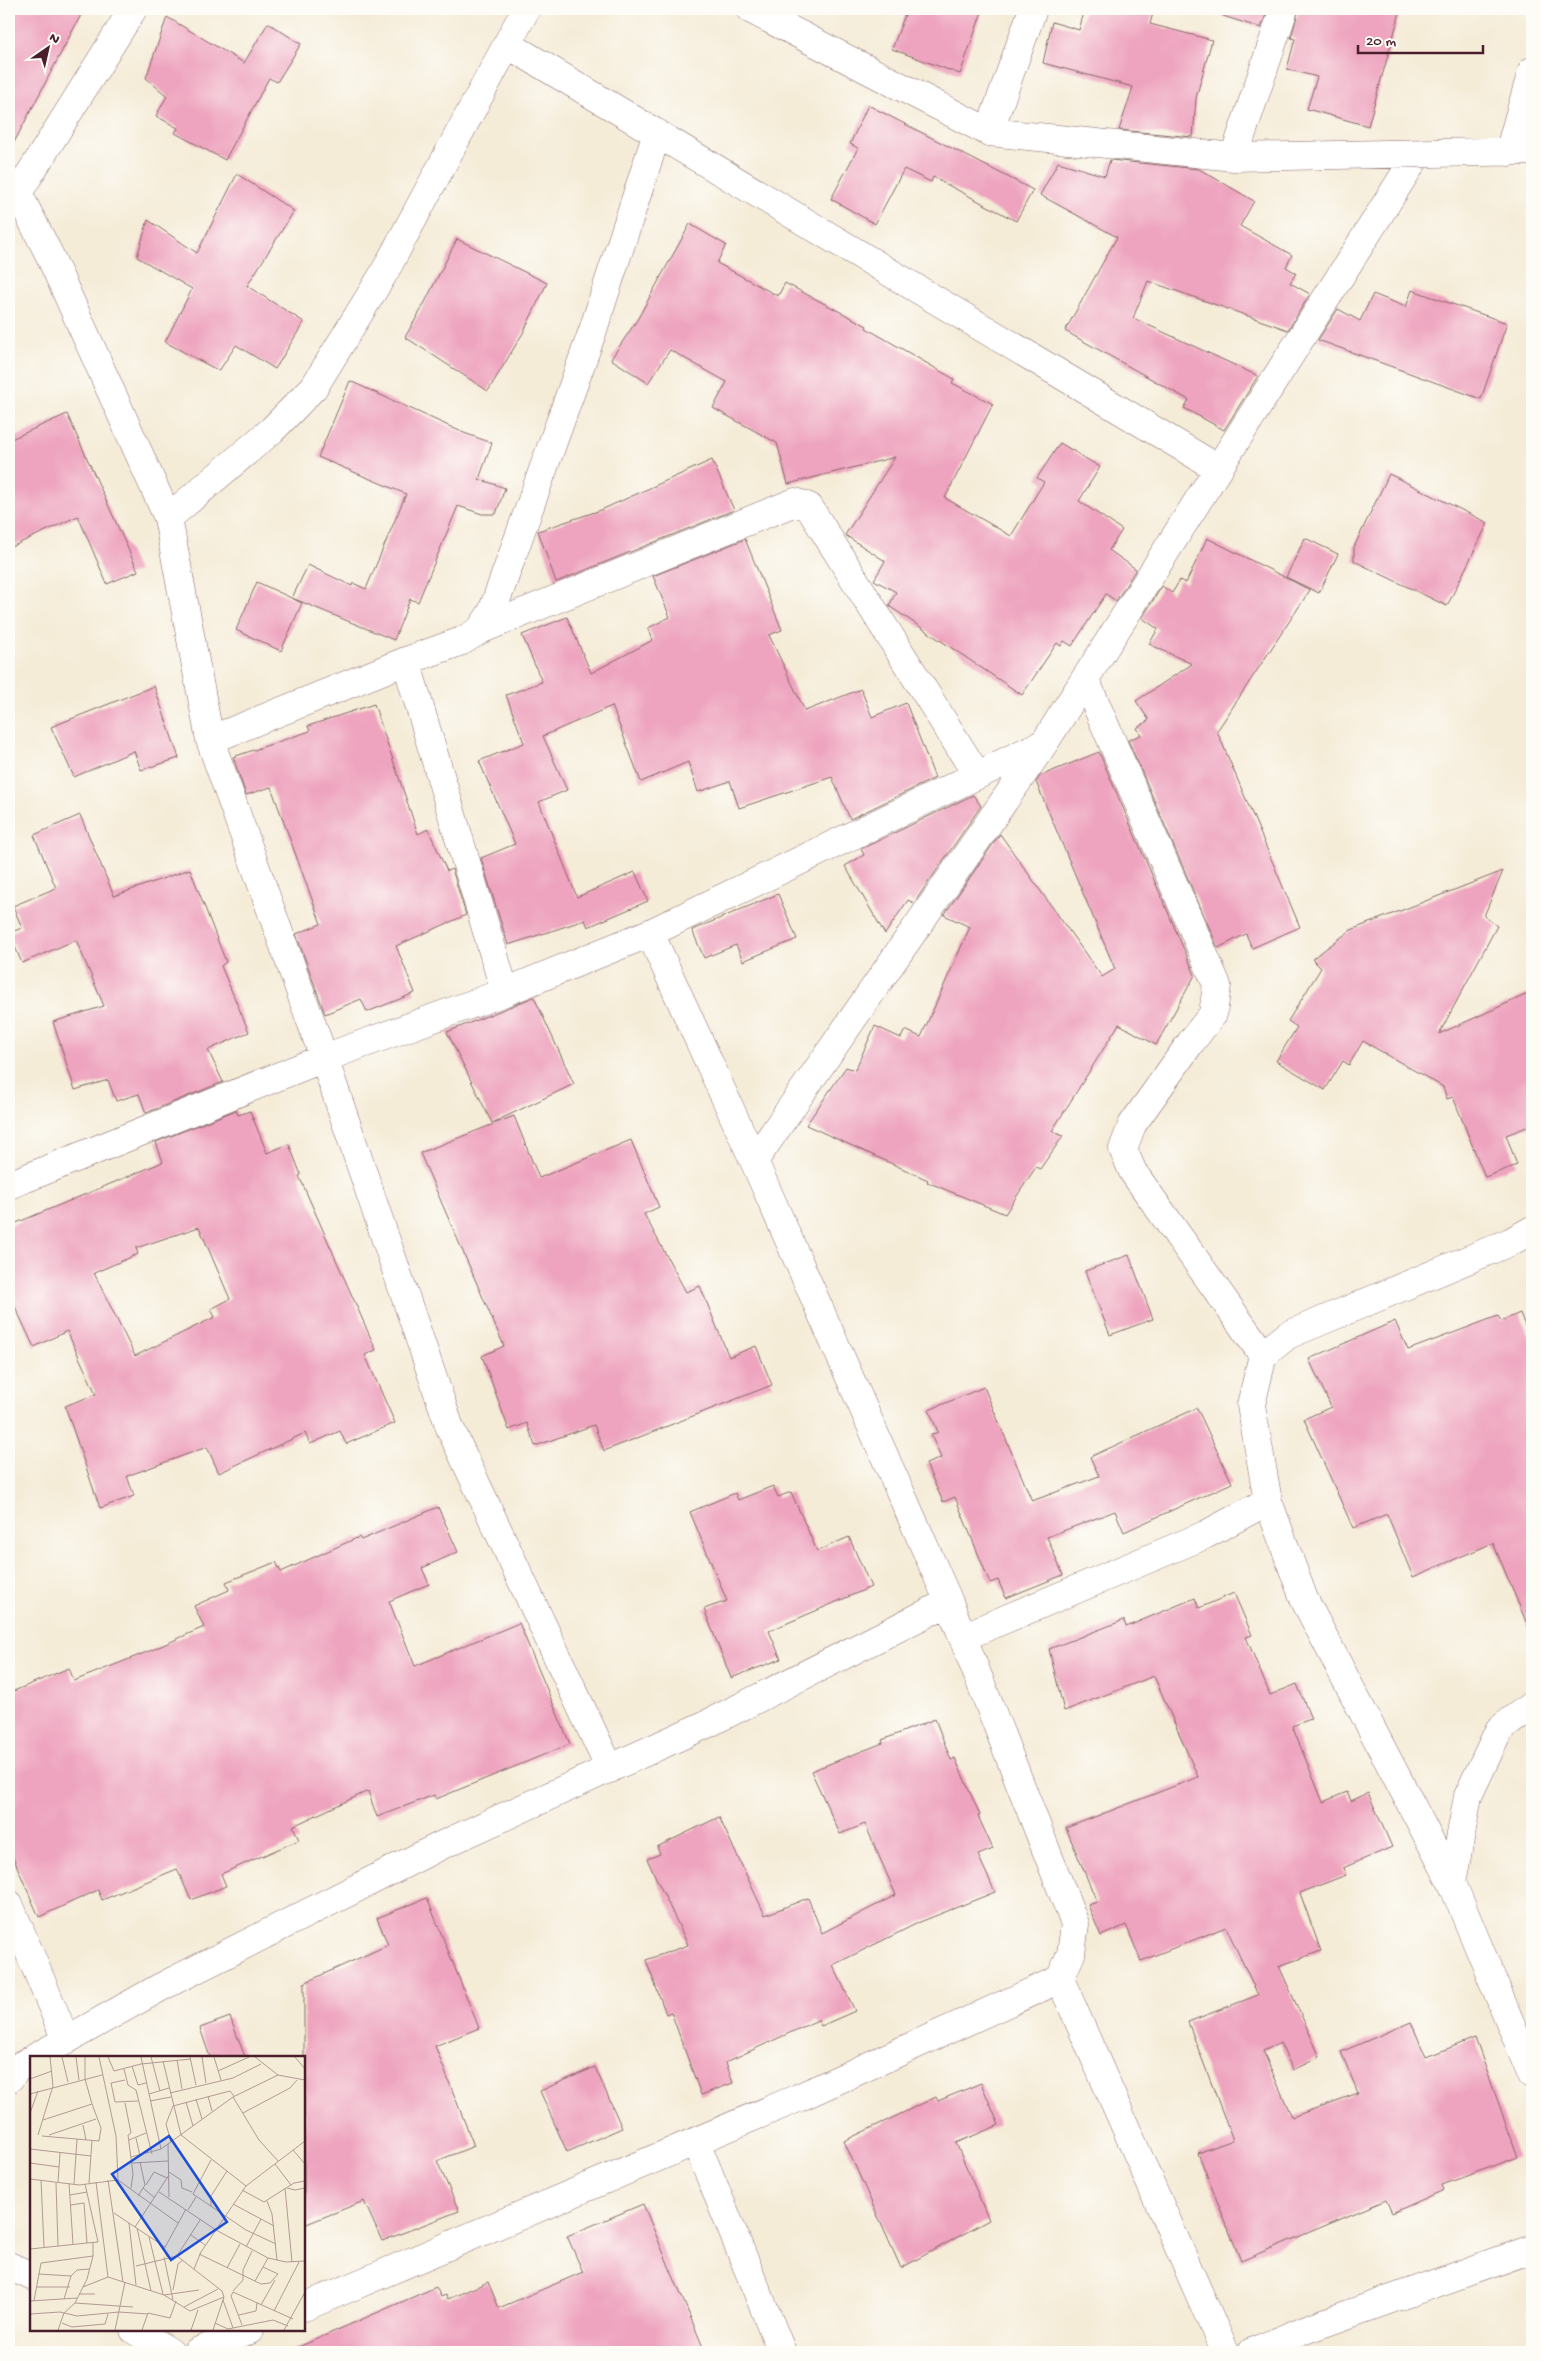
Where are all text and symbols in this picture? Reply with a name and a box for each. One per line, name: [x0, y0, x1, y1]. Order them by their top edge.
north arrow: [22, 22, 72, 72]
scale bar: [1358, 22, 1484, 54]
text: N: [45, 30, 62, 49]
text: 20 m: [1366, 33, 1396, 51]
inset map: [30, 2056, 305, 2331]

